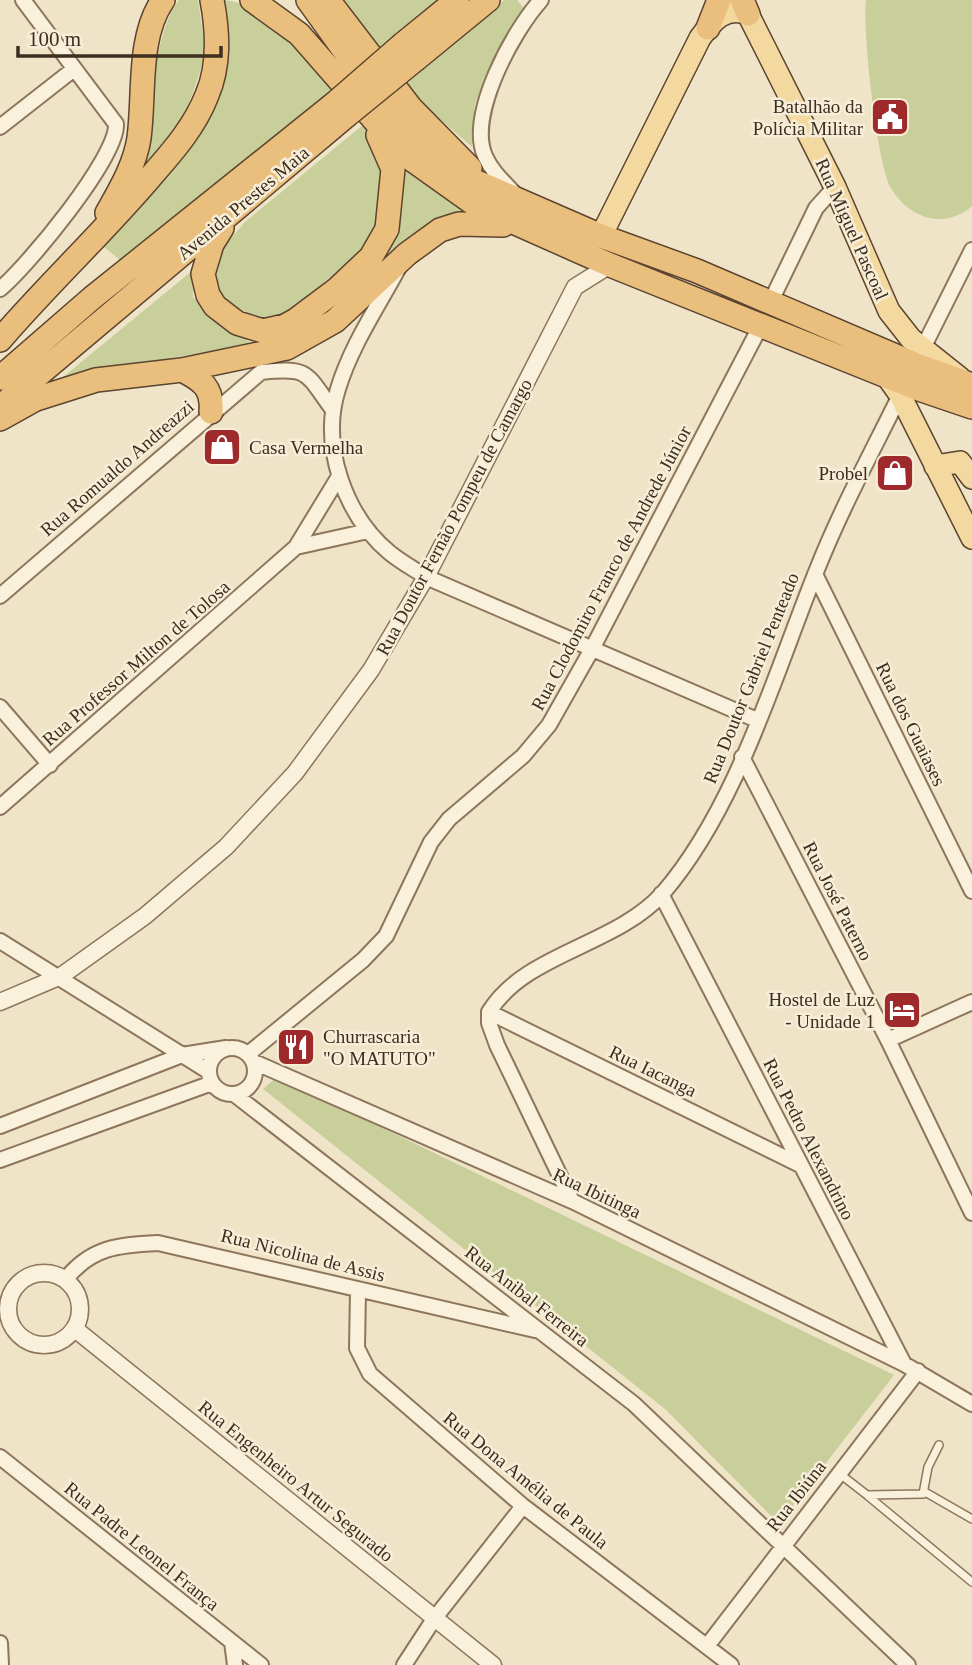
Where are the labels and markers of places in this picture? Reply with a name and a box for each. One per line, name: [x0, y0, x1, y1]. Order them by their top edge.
place label: Batalhão da Polícia Militar: [753, 96, 864, 139]
public building icon: Batalhão da Polícia Militar: [869, 96, 911, 138]
shop icon: Casa Vermelha: [201, 426, 243, 468]
place label: Casa Vermelha: [249, 437, 364, 458]
shop icon: Probel: [874, 452, 916, 494]
place label: Probel: [818, 463, 868, 484]
place label: Hostel de Luz - Unidade 1: [768, 989, 875, 1032]
hotel icon: Hostel de Luz - Unidade 1: [881, 989, 923, 1031]
restaurant icon: Churrascaria "O MATUTO": [275, 1026, 317, 1068]
place label: Churrascaria "O MATUTO": [323, 1026, 436, 1069]

